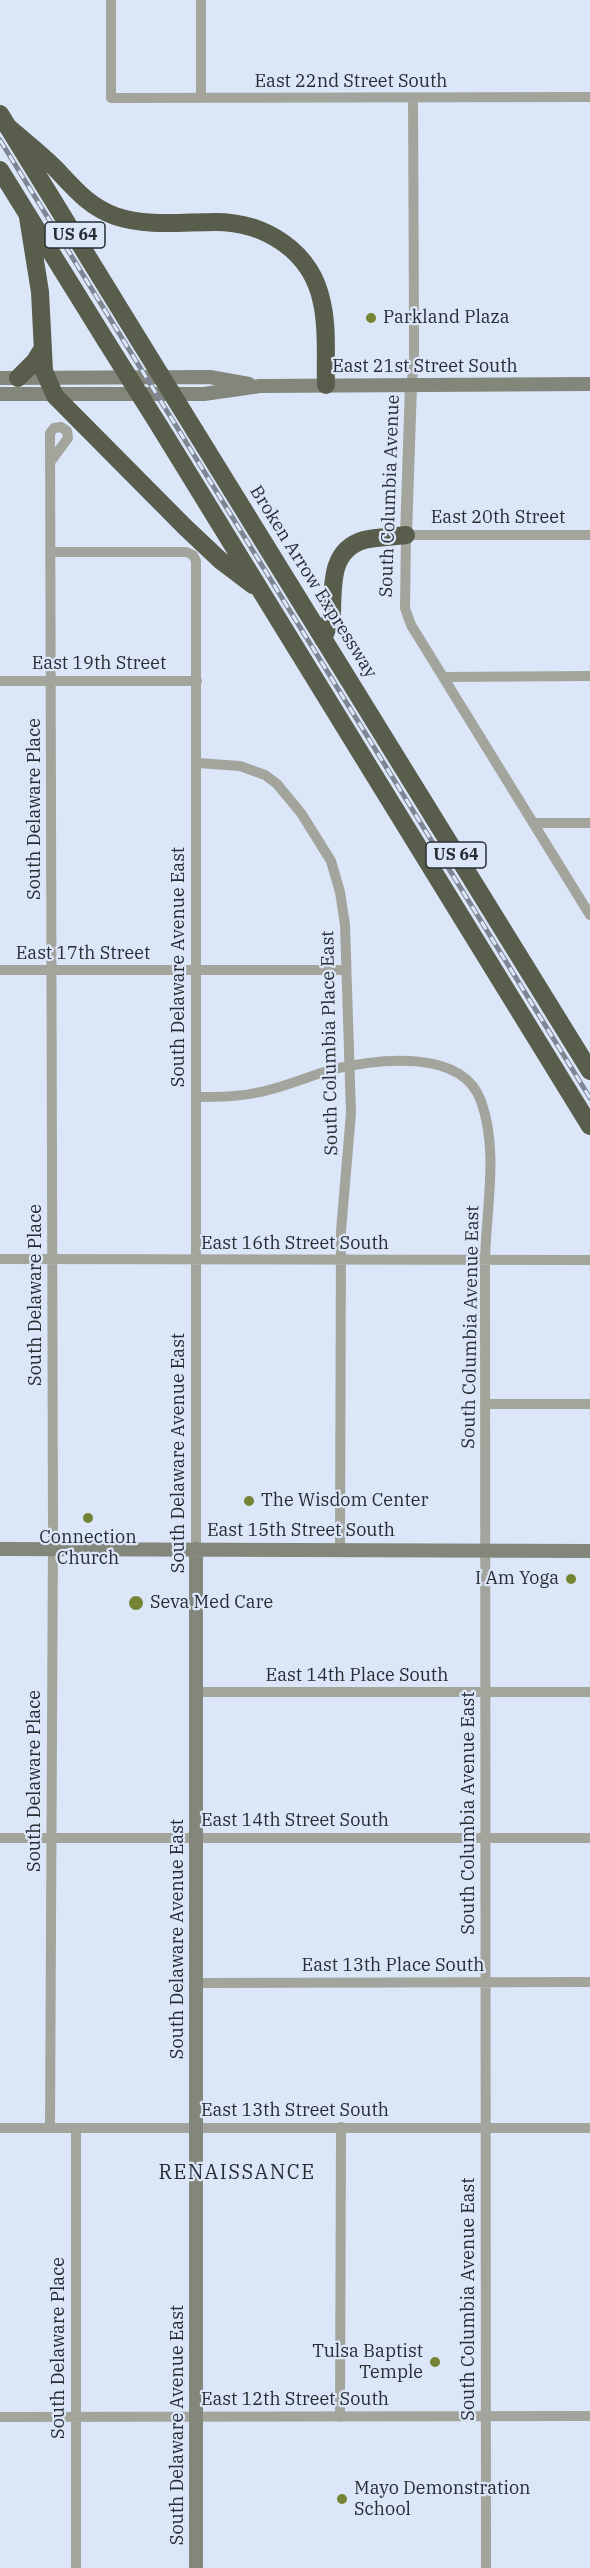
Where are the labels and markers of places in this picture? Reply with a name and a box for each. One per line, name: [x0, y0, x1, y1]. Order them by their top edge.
place label: Parkland Plaza: [383, 307, 510, 329]
marker: Parkland Plaza: [364, 311, 378, 325]
place label: The Wisdom Center: [261, 1490, 428, 1512]
marker: The Wisdom Center: [242, 1494, 256, 1508]
marker: Connection Church: [81, 1511, 95, 1525]
place label: Connection Church: [39, 1527, 137, 1570]
place label: I Am Yoga: [475, 1568, 559, 1590]
marker: I Am Yoga: [564, 1572, 578, 1586]
place label: Seva Med Care: [150, 1592, 273, 1614]
marker: Seva Med Care: [127, 1594, 145, 1612]
place label: Tulsa Baptist Temple: [312, 2341, 423, 2384]
marker: Tulsa Baptist Temple: [428, 2355, 442, 2369]
place label: Mayo Demonstration School: [354, 2478, 531, 2520]
marker: Mayo Demonstration School: [335, 2492, 349, 2506]

